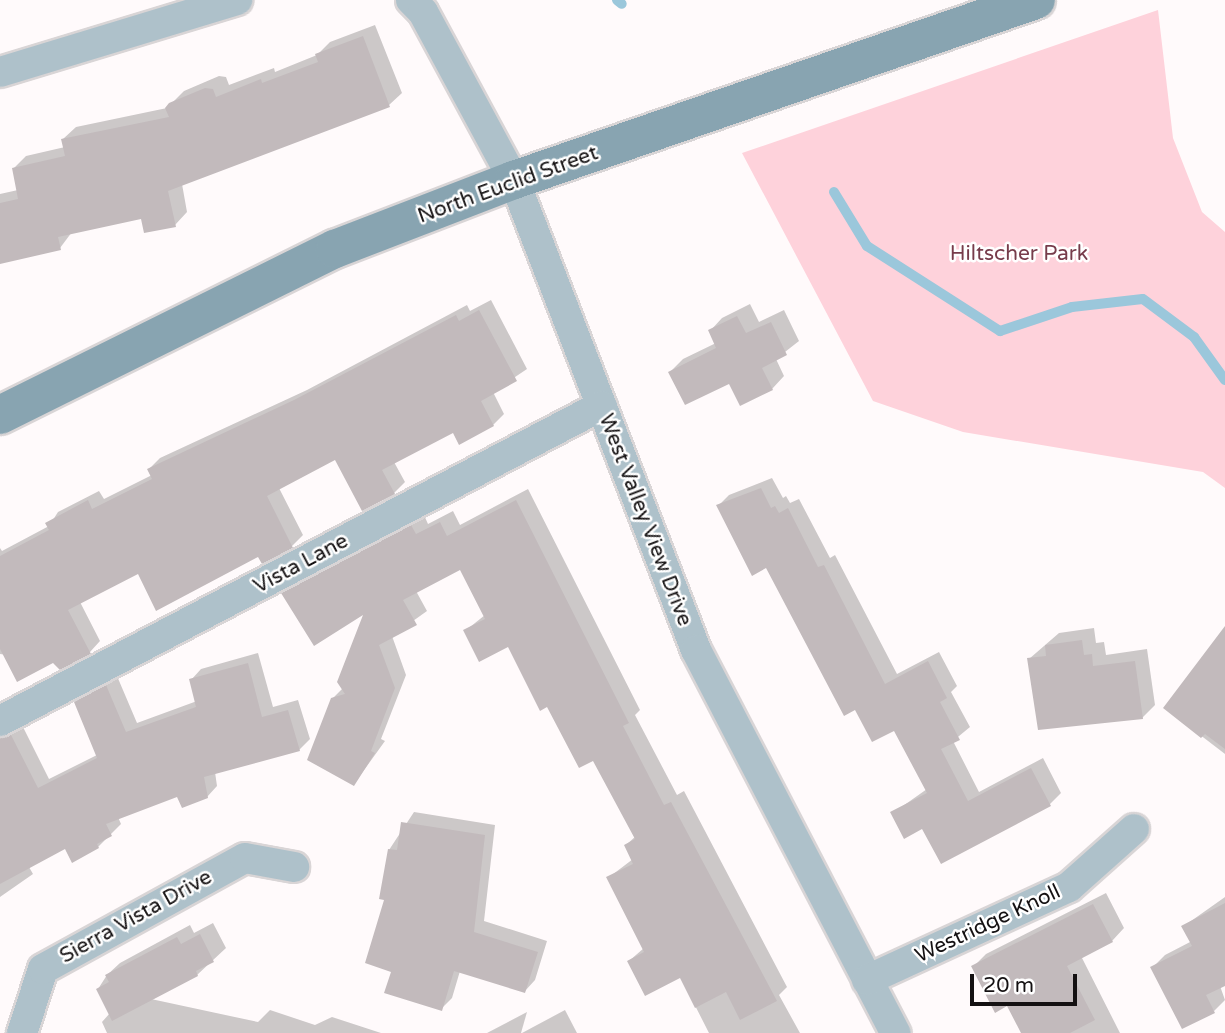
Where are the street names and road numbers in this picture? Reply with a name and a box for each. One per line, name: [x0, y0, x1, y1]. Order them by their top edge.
street label: North Euclid Street: [414, 141, 602, 229]
street label: West Valley View Drive: [593, 410, 697, 630]
street label: Vista Lane: [249, 529, 353, 599]
street label: Sierra Vista Drive: [56, 865, 216, 969]
street label: Westridge Knoll: [911, 879, 1065, 969]

